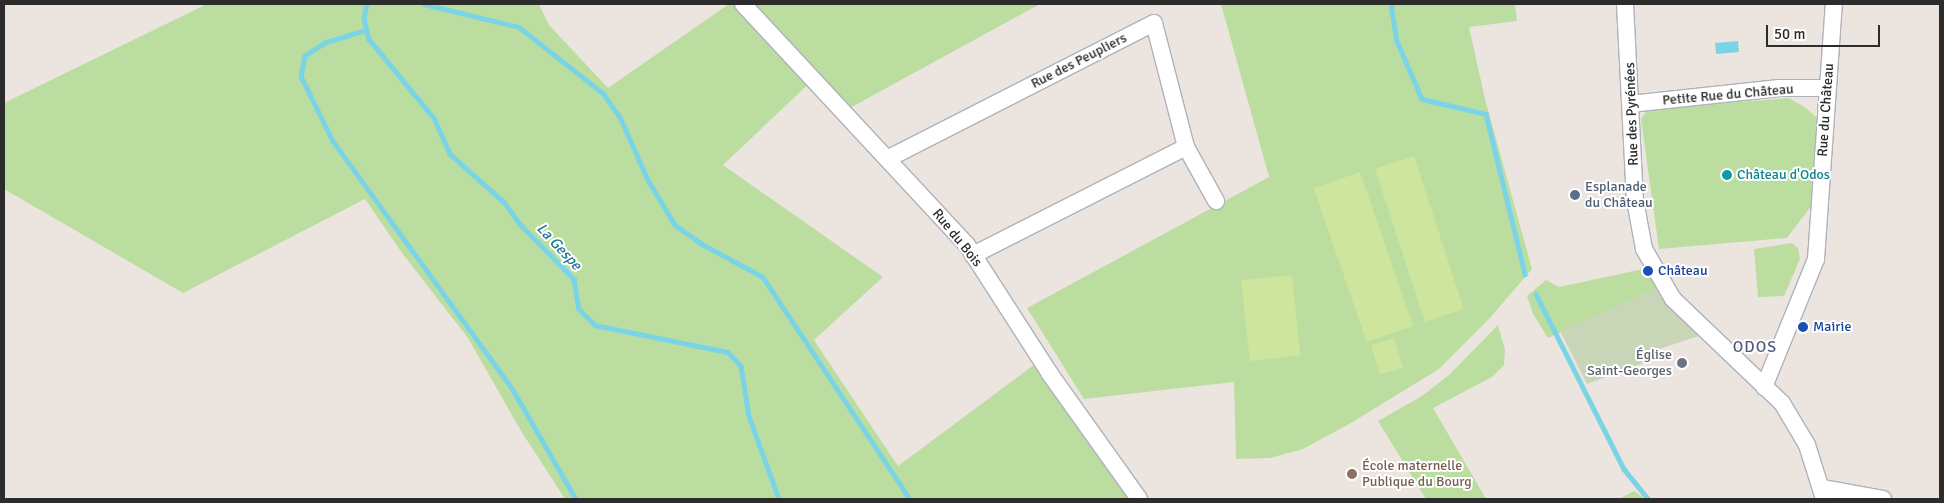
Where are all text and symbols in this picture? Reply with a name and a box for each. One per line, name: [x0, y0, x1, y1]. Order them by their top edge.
scale bar: [1769, 15, 1883, 47]
text: 50 m: [1774, 25, 1805, 43]
street label: Rue des Peupliers: [1028, 30, 1130, 92]
street label: Rue des Pyrénées: [1622, 62, 1642, 166]
street label: Rue du Château: [1814, 63, 1838, 157]
street label: Petite Rue du Château: [1662, 81, 1794, 109]
place label: Château d'Odos: [1737, 167, 1830, 183]
marker: Château d'Odos: [1721, 169, 1733, 181]
place label: Esplanade du Château: [1585, 179, 1653, 212]
marker: Esplanade du Château: [1569, 189, 1581, 201]
street label: Rue du Bois: [929, 206, 985, 270]
water label: La Gespe: [533, 220, 585, 274]
place label: Château: [1658, 263, 1708, 279]
marker: Château: [1642, 265, 1654, 277]
place label: Mairie: [1813, 319, 1851, 335]
marker: Mairie: [1797, 321, 1809, 333]
district label: ODOS: [1732, 337, 1778, 357]
place label: Église Saint-Georges: [1587, 347, 1672, 380]
marker: Église Saint-Georges: [1676, 357, 1688, 369]
place label: École maternelle Publique du Bourg: [1362, 458, 1472, 491]
marker: École maternelle Publique du Bourg: [1346, 468, 1358, 480]

